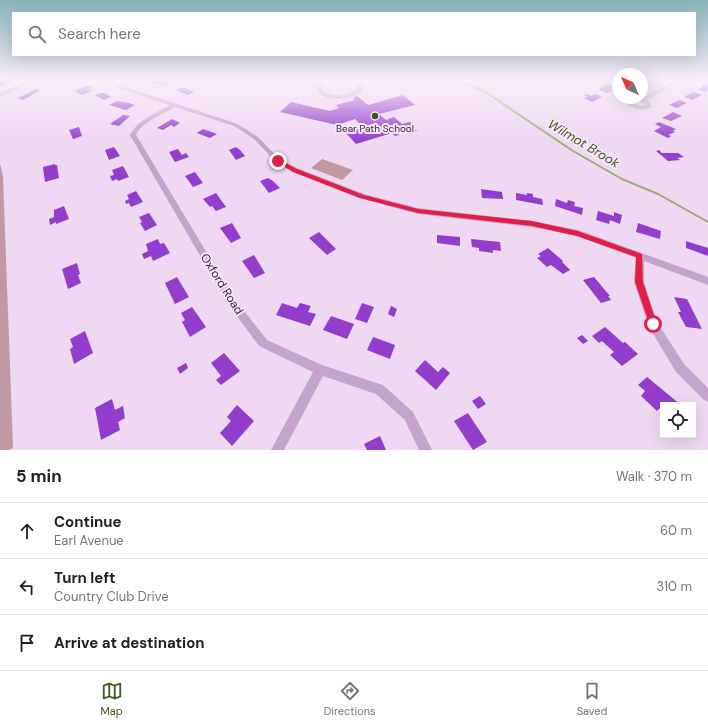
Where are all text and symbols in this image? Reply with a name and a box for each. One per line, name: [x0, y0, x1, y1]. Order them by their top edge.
search box: [12, 12, 696, 56]
icon: search: [26, 23, 48, 45]
text: Search here: [58, 24, 141, 44]
north arrow: [612, 68, 648, 104]
marker: Bear Path School: [370, 111, 380, 121]
water label: Wilmot Brook: [545, 115, 623, 172]
place label: Bear Path School: [336, 122, 414, 135]
route end: [269, 152, 287, 170]
street label: Oxford Road: [197, 250, 247, 318]
route start: [644, 315, 662, 333]
map controls: [660, 402, 696, 438]
button: locate: [660, 402, 696, 438]
text: 5 min: [16, 465, 62, 487]
text: Walk · 370 m: [616, 468, 692, 485]
text: Continue: [54, 512, 122, 532]
icon: ahead: [16, 520, 38, 542]
text: 60 m: [660, 522, 692, 539]
text: Earl Avenue: [54, 532, 124, 549]
text: Turn left: [54, 568, 115, 588]
icon: left: [16, 576, 38, 598]
text: 310 m: [657, 578, 692, 595]
text: Country Club Drive: [54, 588, 169, 605]
icon: arrive: [16, 632, 38, 654]
text: Arrive at destination: [54, 633, 205, 653]
tab: Map: [101, 680, 123, 718]
tab: Directions: [324, 680, 376, 718]
tab: Saved: [577, 680, 607, 718]

